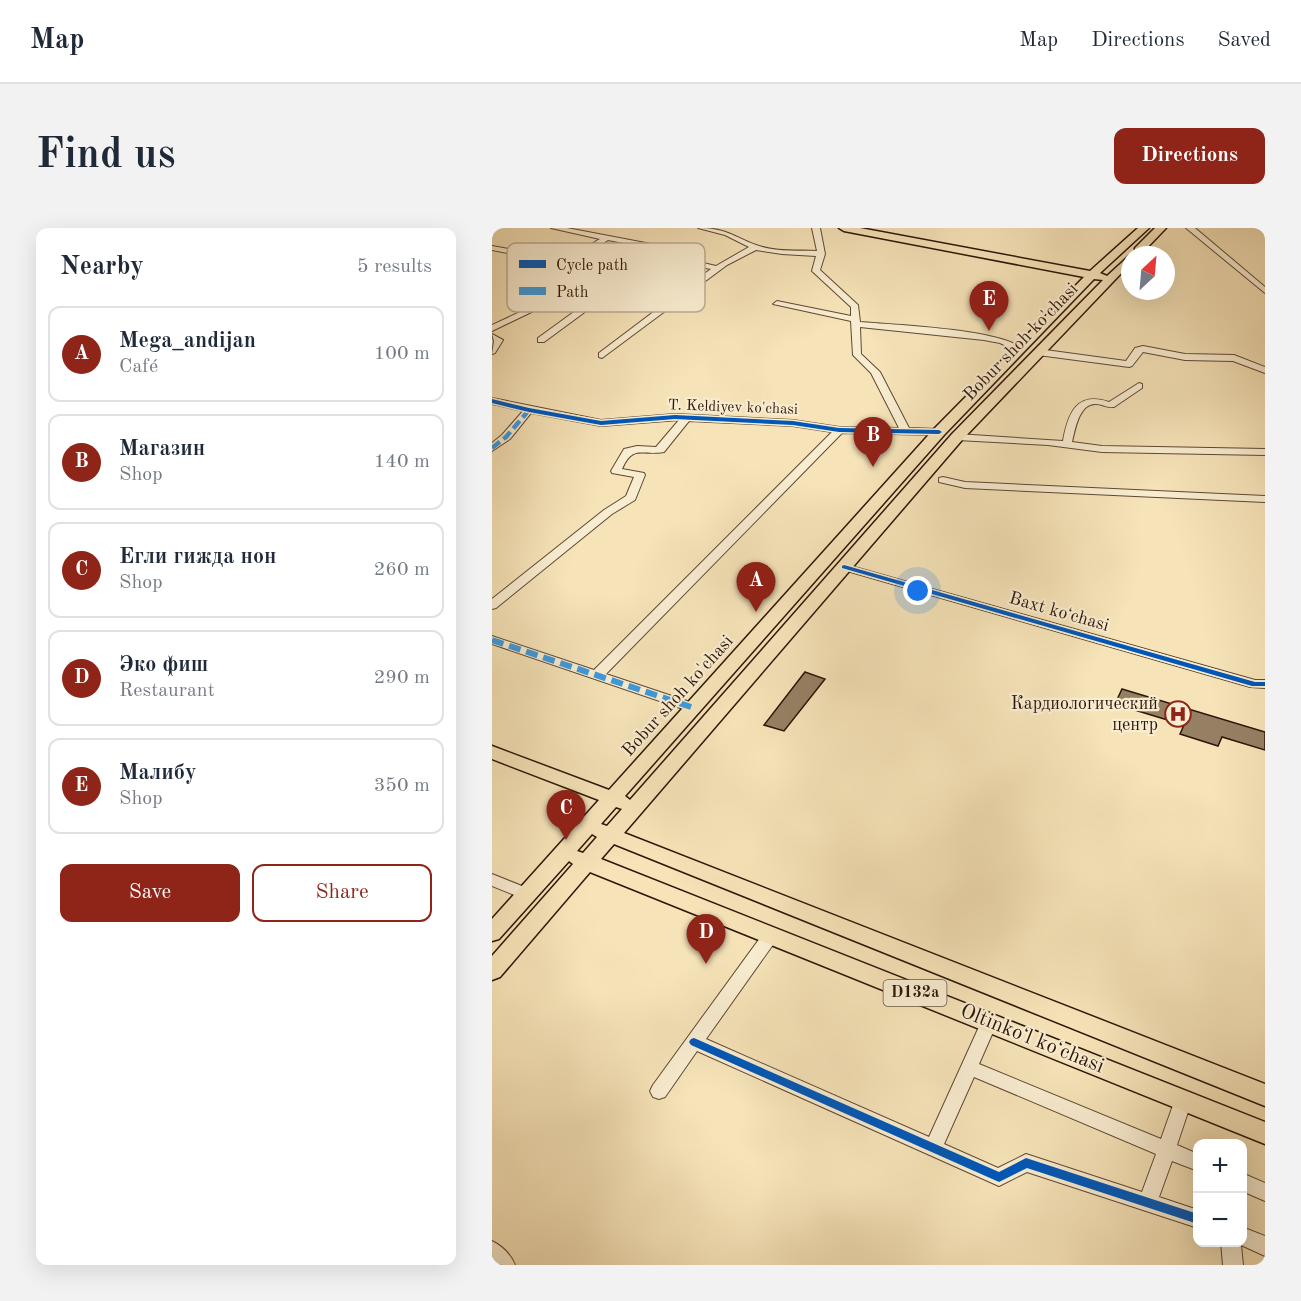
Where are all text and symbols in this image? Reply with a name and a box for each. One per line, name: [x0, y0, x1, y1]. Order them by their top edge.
text: Map: [30, 27, 84, 55]
text: Map: [1019, 30, 1058, 51]
text: Directions: [1091, 30, 1185, 51]
text: Saved: [1218, 30, 1271, 51]
button: Directions: [1114, 128, 1265, 184]
text: Find us: [36, 135, 175, 177]
legend: [507, 243, 705, 312]
north arrow: [1121, 246, 1175, 300]
text: Nearby: [60, 254, 144, 280]
text: 5 results: [357, 257, 432, 277]
text: Cycle path: [556, 258, 628, 274]
street label: Bobur shoh ko'chasi: [960, 280, 1082, 404]
pin: E: [970, 282, 1008, 331]
text: Path: [556, 285, 589, 301]
text: Mega_andijan: [119, 330, 256, 352]
text: A: [74, 344, 89, 364]
text: 100 m: [374, 344, 430, 364]
text: Café: [119, 357, 158, 377]
street label: T. Keldiyev ko'chasi: [668, 398, 798, 418]
pin: B: [854, 418, 892, 467]
text: Магазин: [119, 438, 205, 460]
text: B: [74, 452, 89, 472]
text: 140 m: [374, 452, 430, 472]
text: Shop: [119, 465, 163, 485]
text: Егли гижда нон: [119, 546, 276, 568]
text: C: [75, 560, 88, 580]
text: 260 m: [374, 560, 430, 580]
pin: A: [736, 562, 776, 612]
text: Shop: [119, 573, 163, 593]
your location: [903, 576, 932, 605]
street label: Baxt koʻchasi: [1007, 589, 1111, 635]
street label: Bobur shoh ko'chasi: [619, 632, 737, 760]
text: Эко фиш: [119, 654, 208, 676]
text: D: [74, 668, 89, 688]
text: 290 m: [374, 668, 430, 688]
text: Restaurant: [119, 681, 215, 701]
place label: Кардиологический центр: [1011, 695, 1158, 734]
hospital icon: Кардиологический центр: [1163, 699, 1193, 729]
text: Малибу: [119, 762, 197, 784]
text: E: [75, 776, 88, 796]
text: 350 m: [374, 776, 430, 796]
text: Shop: [119, 789, 163, 809]
pin: C: [546, 790, 586, 840]
button: Save: [60, 864, 240, 922]
button: Share: [252, 864, 432, 922]
pin: D: [686, 914, 726, 964]
road number: D132a: [884, 980, 946, 1006]
street label: Oltinkoʻl koʻchasi: [957, 1001, 1107, 1077]
map controls: [1193, 1139, 1247, 1247]
button: +: [1193, 1139, 1247, 1193]
button: −: [1193, 1193, 1247, 1247]

